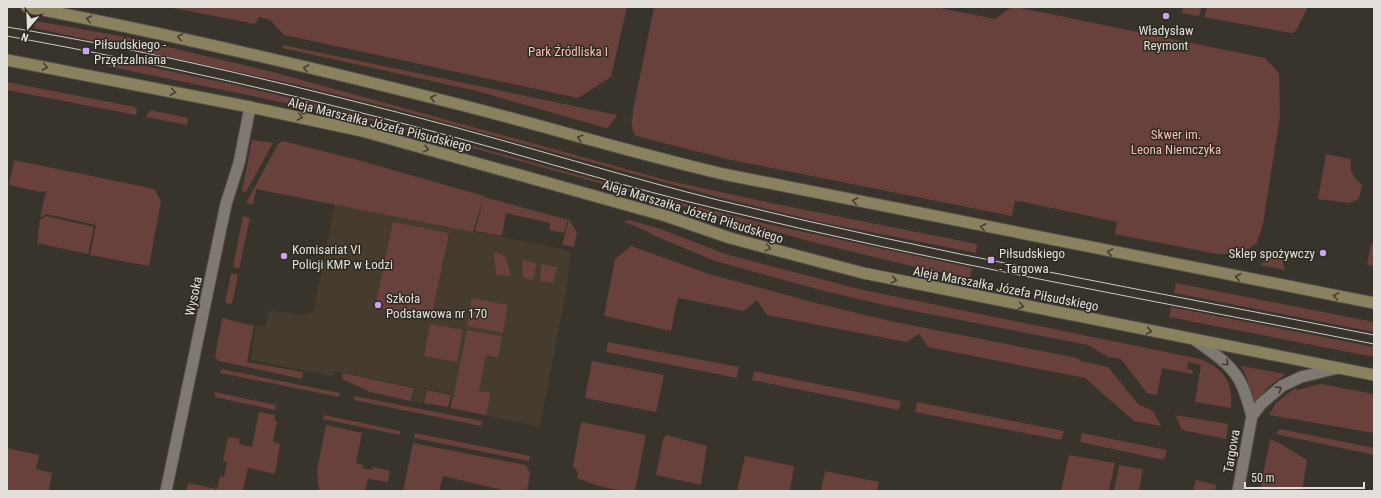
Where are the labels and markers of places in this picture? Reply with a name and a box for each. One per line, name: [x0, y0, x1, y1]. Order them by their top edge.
marker: Władysław Reymont: [1161, 11, 1171, 21]
place label: Władysław Reymont: [1138, 23, 1194, 53]
place label: Piłsudskiego - Przędzalniana: [94, 37, 166, 67]
marker: Piłsudskiego - Przędzalniana: [81, 46, 91, 56]
place label: Komisariat VI Policji KMP w Łodzi: [292, 242, 393, 272]
place label: Piłsudskiego - Targowa: [999, 246, 1065, 276]
place label: Sklep spożywczy: [1228, 246, 1316, 261]
marker: Sklep spożywczy: [1318, 248, 1328, 258]
marker: Komisariat VI Policji KMP w Łodzi: [279, 251, 289, 261]
marker: Piłsudskiego - Targowa: [986, 255, 996, 265]
place label: Szkoła Podstawowa nr 170: [386, 291, 487, 321]
marker: Szkoła Podstawowa nr 170: [373, 300, 383, 310]

